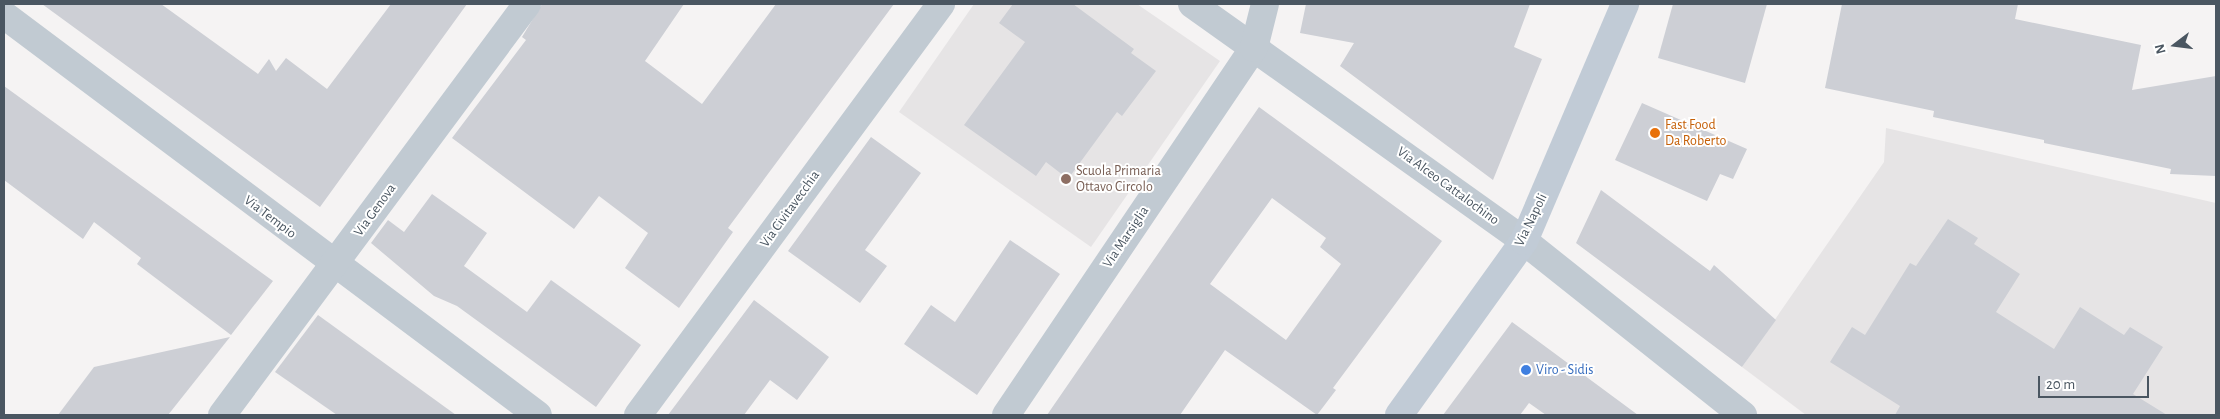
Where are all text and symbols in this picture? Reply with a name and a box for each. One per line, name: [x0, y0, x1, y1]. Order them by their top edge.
north arrow: [2150, 20, 2200, 70]
text: N: [2152, 42, 2169, 55]
place label: Fast Food Da Roberto: [1665, 117, 1726, 150]
marker: Fast Food Da Roberto: [1649, 127, 1661, 139]
street label: Via Alceo Cattalochino: [1394, 143, 1502, 229]
place label: Scuola Primaria Ottavo Circolo: [1076, 163, 1161, 196]
street label: Via Civitavecchia: [756, 167, 824, 251]
marker: Scuola Primaria Ottavo Circolo: [1060, 173, 1072, 185]
street label: Via Genova: [350, 181, 400, 239]
street label: Via Napoli: [1511, 191, 1551, 249]
street label: Via Tempio: [241, 192, 299, 242]
street label: Via Marsiglia: [1099, 203, 1153, 271]
place label: Viro - Sidis: [1536, 362, 1593, 378]
marker: Viro - Sidis: [1520, 364, 1532, 376]
scale bar: [2040, 366, 2151, 398]
text: 20 m: [2046, 377, 2075, 392]

